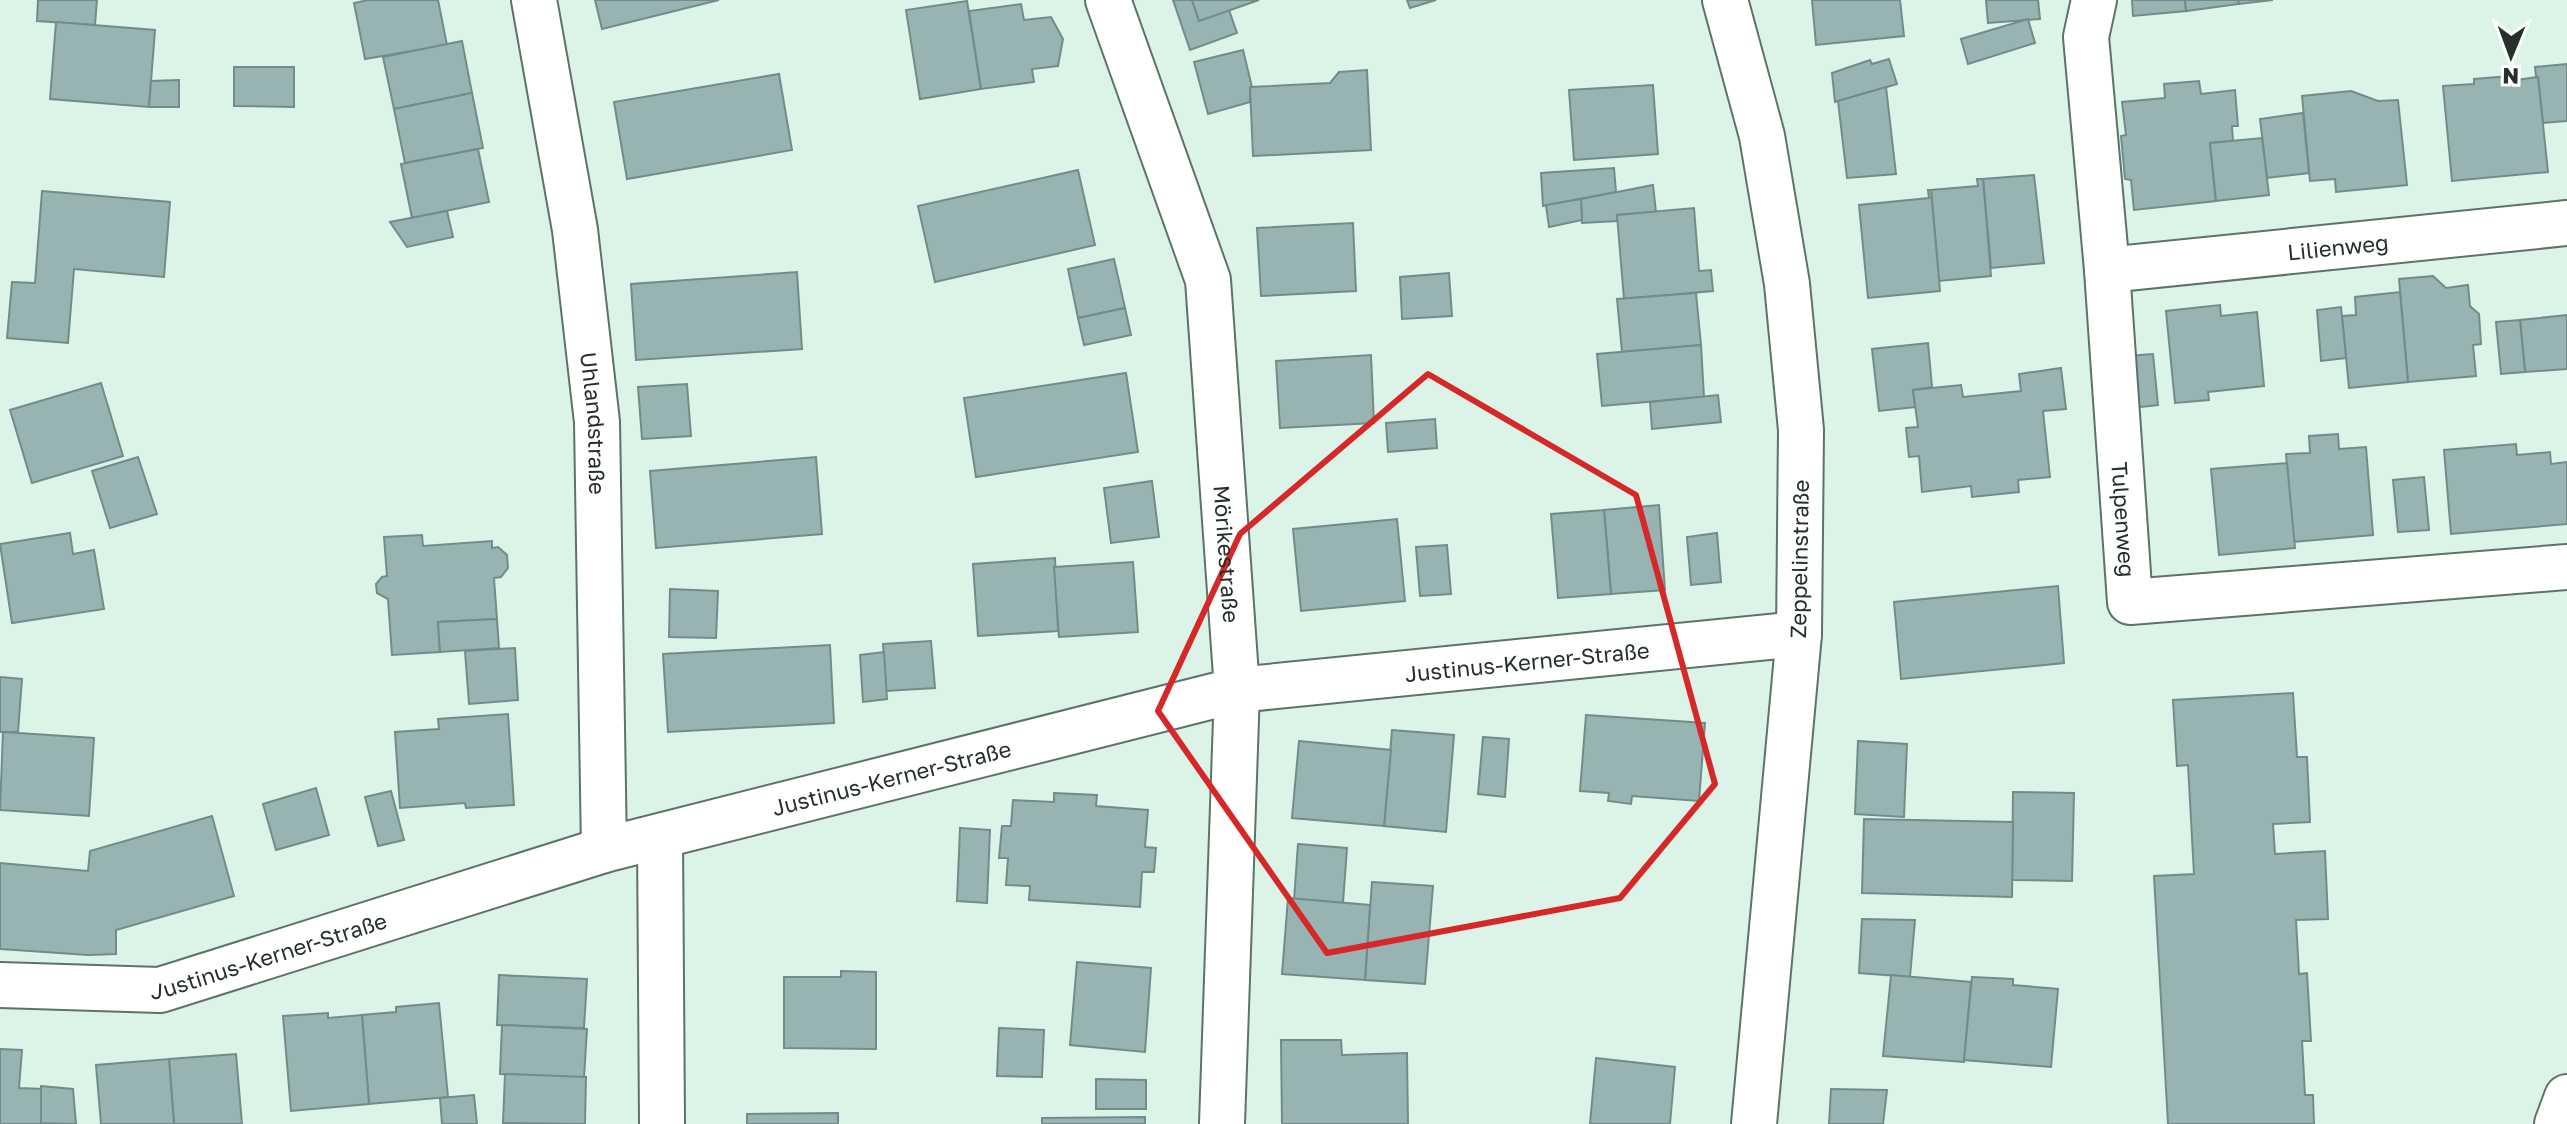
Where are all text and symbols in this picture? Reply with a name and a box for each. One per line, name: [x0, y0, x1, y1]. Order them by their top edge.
north arrow: [2471, 16, 2551, 96]
text: N: [2502, 63, 2519, 90]
street label: Lilienweg: [2286, 228, 2390, 265]
street label: Uhlandstraße: [576, 351, 612, 495]
street label: Tulpenweg: [2107, 461, 2142, 578]
street label: Zeppelinstraße: [1784, 479, 1814, 639]
street label: Mörikestraße: [1209, 484, 1246, 624]
street label: Justinus-Kerner-Straße: [1403, 635, 1651, 687]
street label: Justinus-Kerner-Straße: [769, 734, 1014, 821]
street label: Justinus-Kerner-Straße: [151, 906, 390, 1004]

